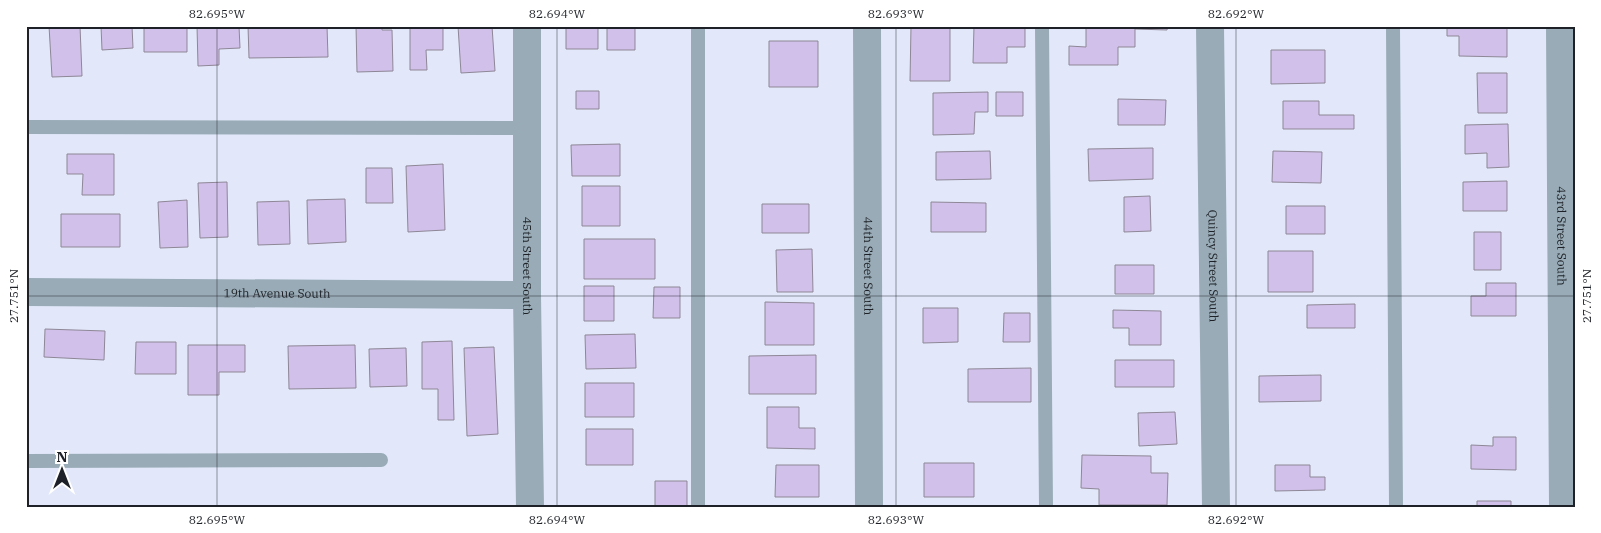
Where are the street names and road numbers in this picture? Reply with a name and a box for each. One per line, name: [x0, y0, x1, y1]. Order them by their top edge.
street label: 43rd Street South: [1554, 186, 1570, 286]
street label: Quincy Street South: [1205, 210, 1222, 323]
street label: 45th Street South: [520, 217, 535, 316]
street label: 44th Street South: [861, 217, 876, 316]
street label: 19th Avenue South: [223, 285, 331, 301]

